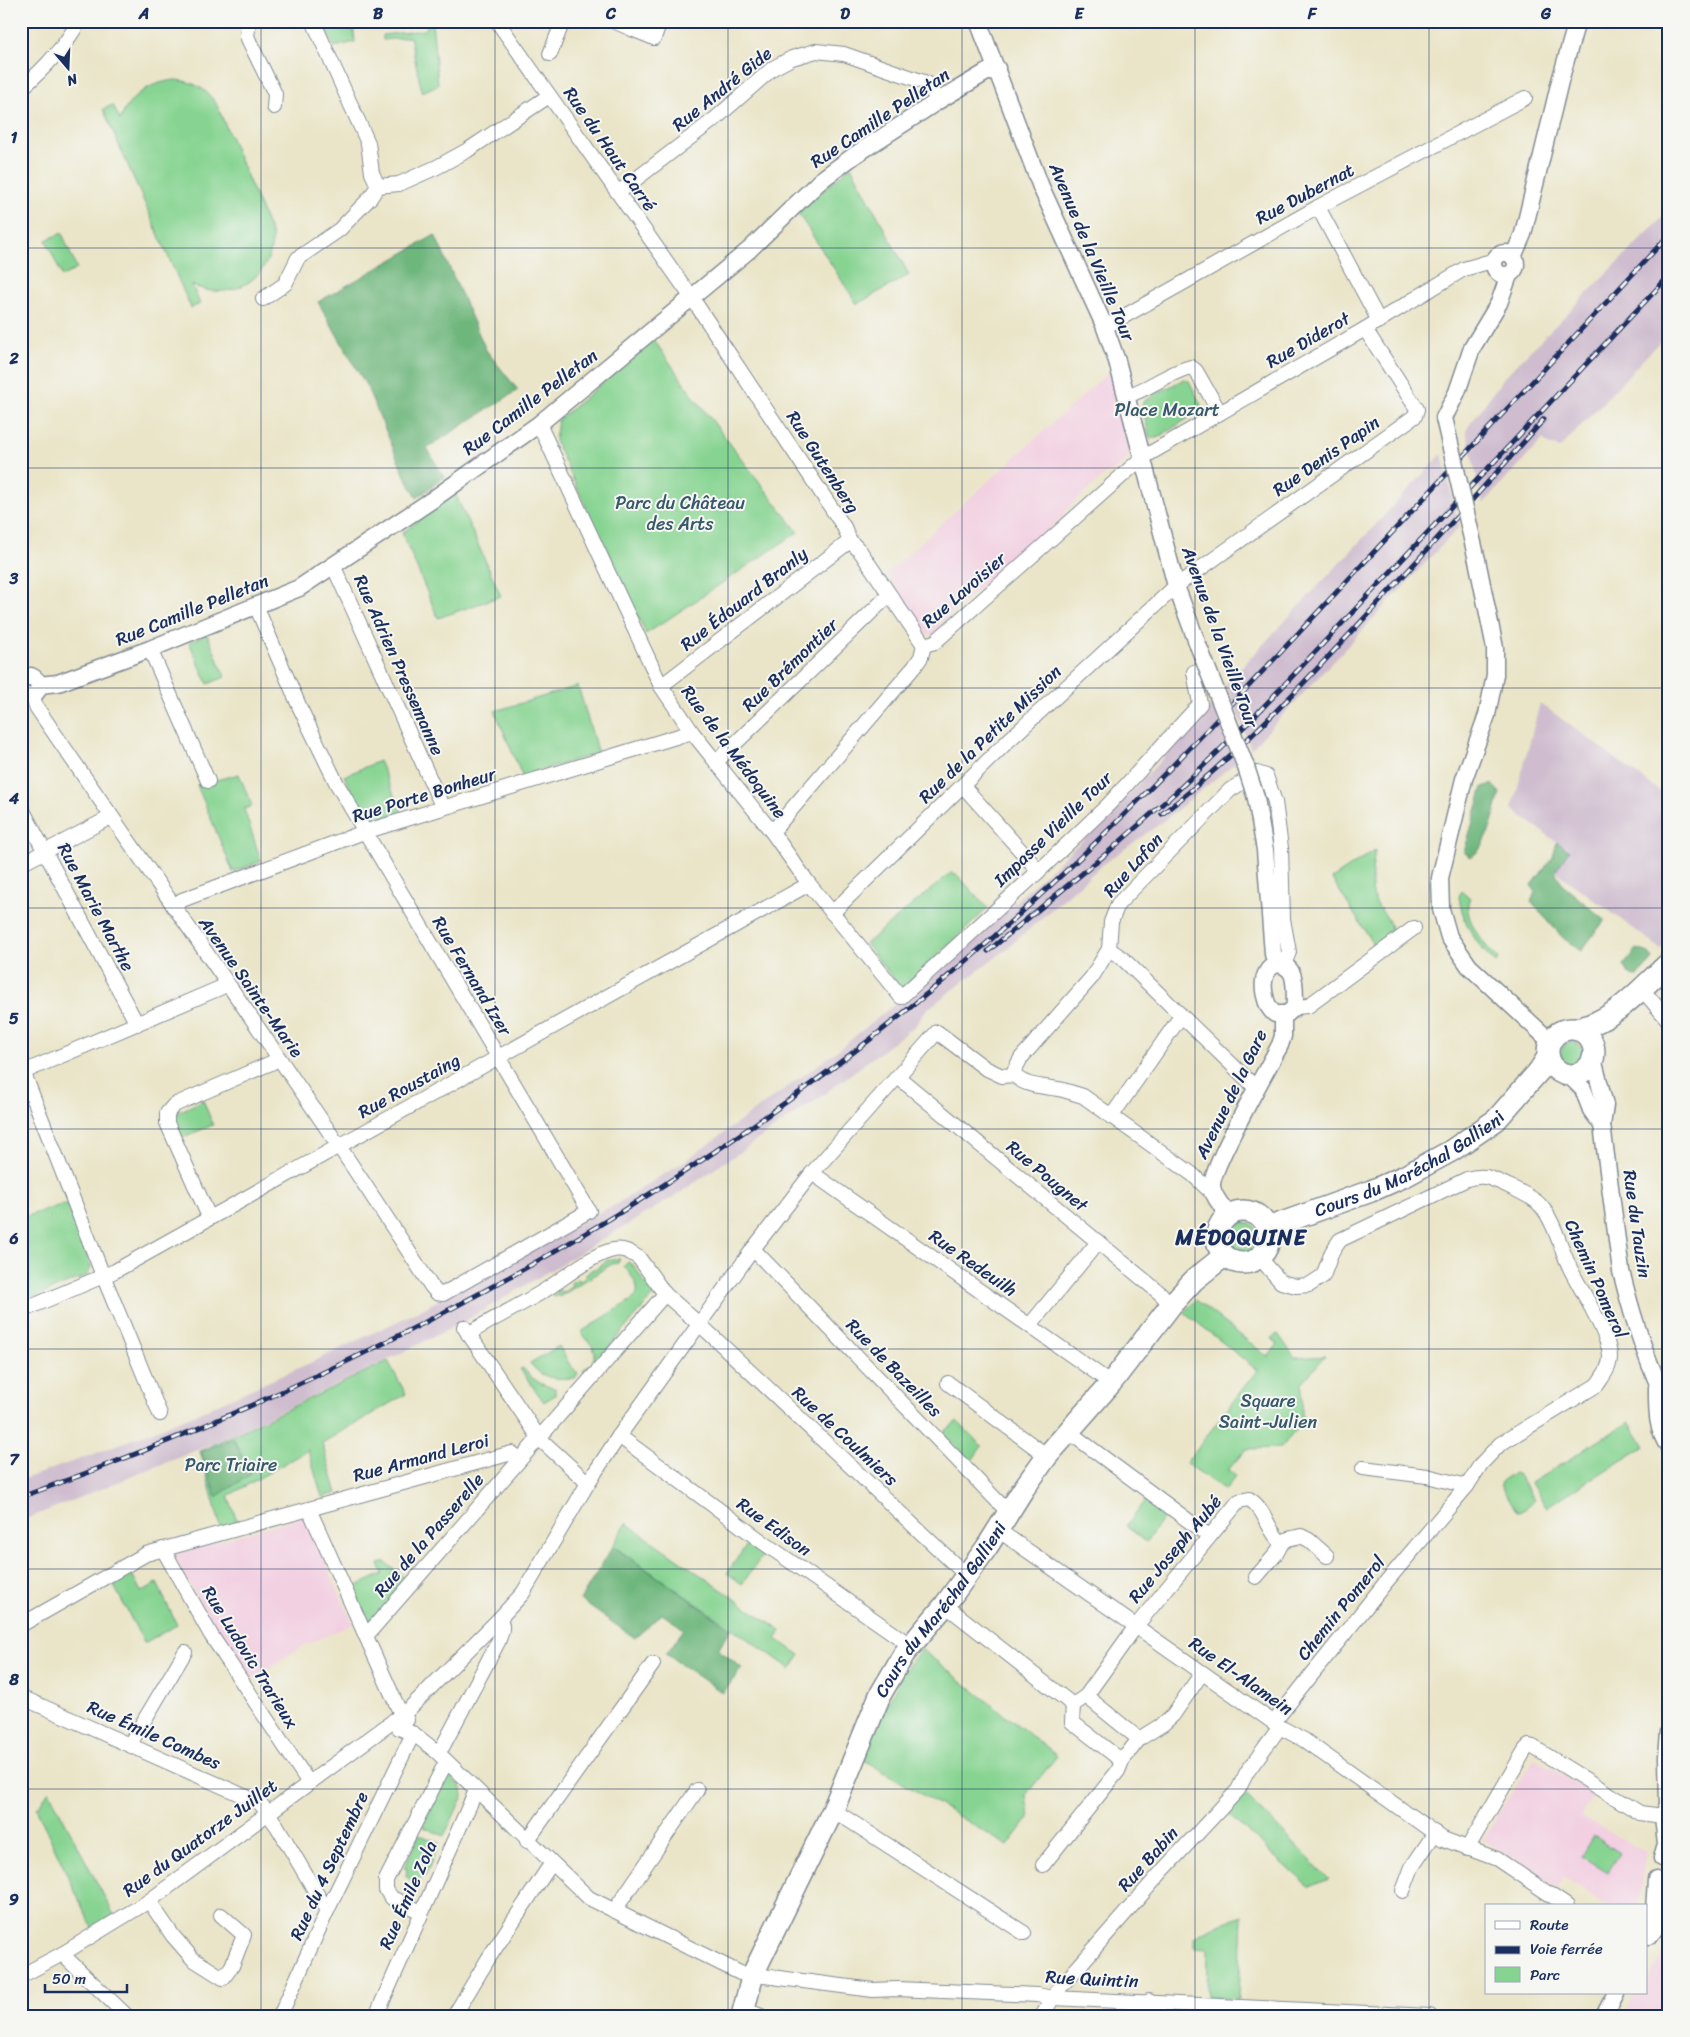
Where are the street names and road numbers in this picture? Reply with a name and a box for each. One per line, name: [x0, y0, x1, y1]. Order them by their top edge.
street label: Rue André Gide: [665, 38, 779, 140]
street label: Rue Camille Pelletan: [804, 59, 957, 177]
street label: Rue du Haut Carré: [555, 80, 665, 218]
street label: Rue Dubernat: [1250, 154, 1360, 234]
street label: Avenue de la Vieille Tour: [1039, 157, 1145, 348]
street label: Rue Diderot: [1260, 303, 1357, 377]
street label: Rue Camille Pelletan: [455, 340, 605, 464]
street label: Rue Gutenberg: [778, 404, 868, 520]
street label: Rue Denis Papin: [1266, 407, 1387, 505]
street label: Rue Édouard Branly: [673, 538, 815, 659]
street label: Avenue de la Vieille Tour: [1172, 541, 1268, 734]
street label: Rue Lavoisier: [914, 543, 1015, 636]
street label: Rue Camille Pelletan: [110, 565, 274, 655]
street label: Rue Adrien Pressemanne: [345, 569, 453, 761]
street label: Rue Brémontier: [734, 609, 847, 720]
street label: Rue de la Petite Mission: [911, 656, 1069, 811]
street label: Rue de la Médoquine: [673, 678, 795, 826]
street label: Rue Porte Bonheur: [348, 757, 501, 832]
street label: Impasse Vieille Tour: [985, 762, 1121, 895]
street label: Rue Lafon: [1095, 825, 1171, 905]
street label: Rue Marie Marthe: [49, 837, 143, 977]
street label: Avenue Sainte-Marie: [189, 909, 312, 1065]
street label: Rue Fernand Izer: [423, 910, 521, 1044]
street label: Avenue de la Gare: [1185, 1023, 1276, 1165]
street label: Rue Roustaing: [352, 1045, 466, 1127]
street label: Cours du Maréchal Gallieni: [1310, 1103, 1514, 1226]
street label: Rue Pougnet: [999, 1132, 1096, 1221]
street label: Rue du Tauzin: [1614, 1168, 1660, 1280]
street label: Chemin Pomerol: [1555, 1214, 1637, 1345]
street label: Rue Redeuilh: [922, 1221, 1024, 1305]
street label: Rue de Bazeilles: [838, 1311, 951, 1426]
street label: Rue de Coulmiers: [784, 1378, 906, 1495]
street label: Rue Armand Leroi: [349, 1424, 494, 1492]
street label: Rue de la Passerelle: [366, 1465, 492, 1605]
street label: Rue Joseph Aubé: [1120, 1488, 1230, 1610]
street label: Rue Edison: [730, 1489, 818, 1565]
street label: Cours du Maréchal Gallieni: [866, 1514, 1016, 1704]
street label: Chemin Pomerol: [1288, 1548, 1394, 1668]
street label: Rue Ludovic Trarieux: [193, 1579, 307, 1735]
street label: Rue El-Alamein: [1182, 1628, 1300, 1724]
street label: Rue Émile Combes: [82, 1691, 227, 1779]
street label: Rue du Quatorze Juillet: [115, 1770, 285, 1906]
street label: Rue du 4 Septembre: [280, 1786, 378, 1946]
street label: Rue Babin: [1109, 1818, 1187, 1899]
street label: Rue Émile Zola: [370, 1835, 446, 1955]
street label: Rue Quintin: [1045, 1961, 1140, 1997]

